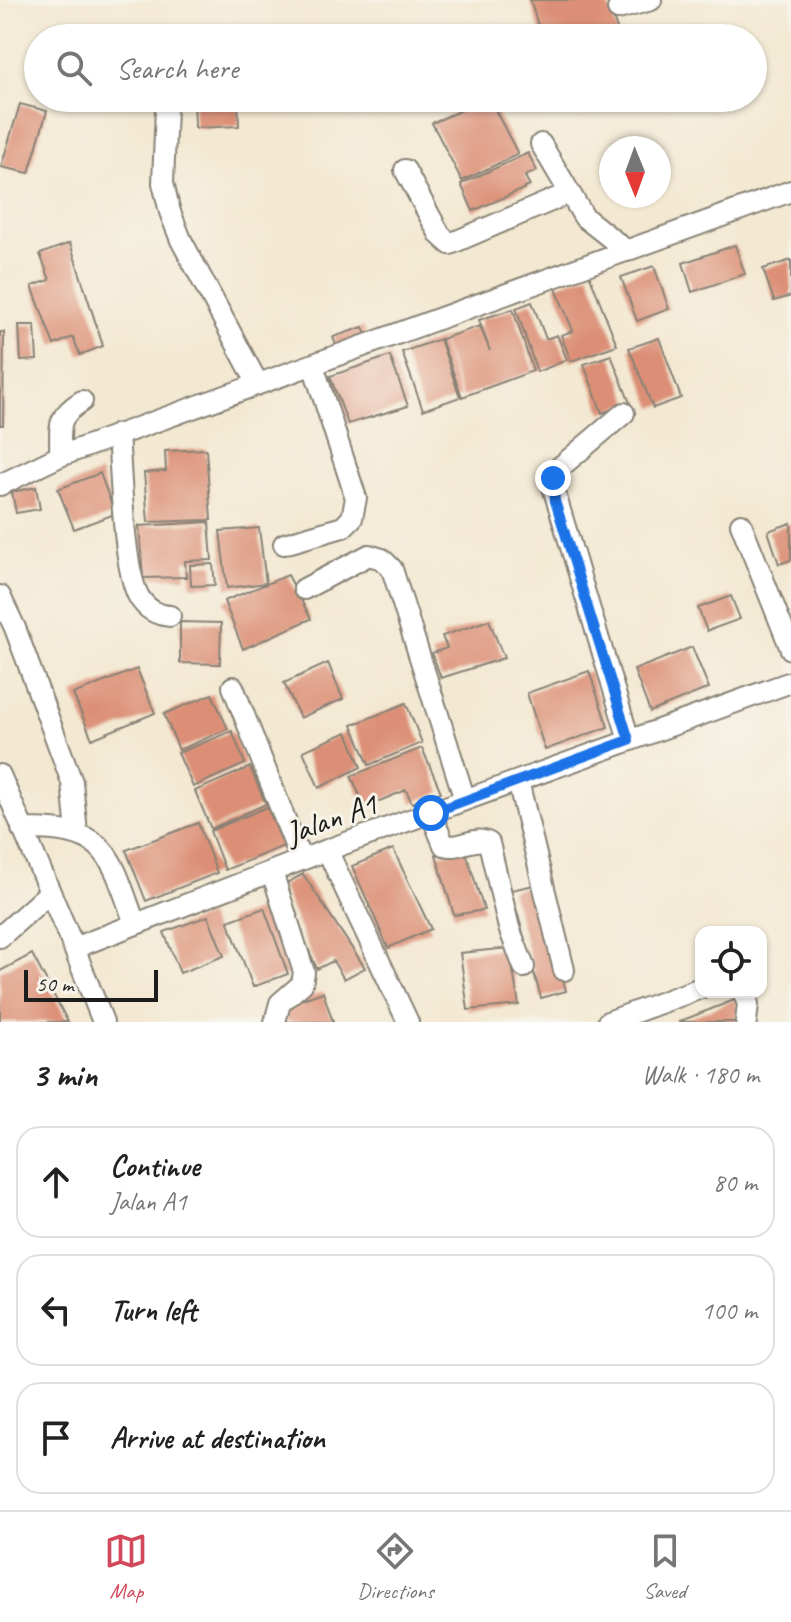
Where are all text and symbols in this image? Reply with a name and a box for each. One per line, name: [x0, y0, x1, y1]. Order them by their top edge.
search box: [24, 24, 767, 112]
icon: search: [52, 46, 96, 90]
text: Search here: [116, 49, 238, 87]
north arrow: [599, 136, 671, 208]
route end: [535, 460, 571, 496]
street label: Jalan A1: [278, 783, 384, 855]
route start: [413, 795, 449, 831]
map controls: [695, 926, 767, 998]
button: locate: [695, 926, 767, 998]
scale bar: [24, 966, 158, 1002]
text: 50 m: [36, 970, 73, 998]
text: 3 min: [32, 1053, 97, 1096]
text: Walk · 180 m: [642, 1058, 759, 1091]
text: Continue: [110, 1147, 200, 1185]
icon: ahead: [34, 1160, 78, 1204]
text: 80 m: [713, 1166, 757, 1199]
text: Jalan A1: [110, 1185, 187, 1218]
icon: left: [34, 1288, 78, 1332]
text: Turn left: [110, 1291, 197, 1329]
text: 100 m: [701, 1294, 757, 1327]
icon: arrive: [34, 1416, 78, 1460]
text: Arrive at destination: [110, 1419, 325, 1457]
tab: Map: [104, 1529, 148, 1605]
tab: Directions: [357, 1529, 434, 1605]
tab: Saved: [643, 1529, 687, 1605]

